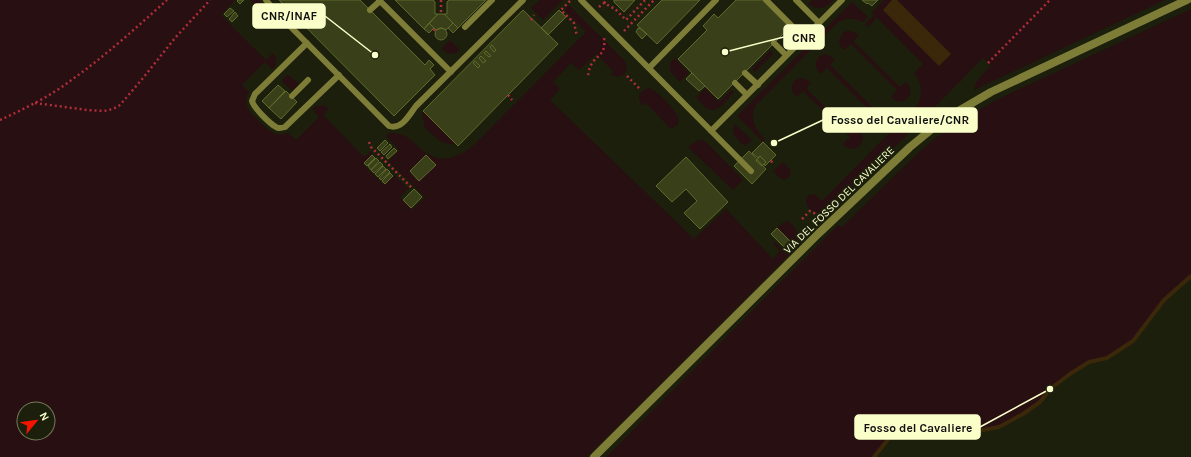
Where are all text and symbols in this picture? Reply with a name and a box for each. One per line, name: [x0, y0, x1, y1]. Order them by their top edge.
callout: CNR/INAF: [253, 4, 325, 28]
text: CNR/INAF: [261, 9, 317, 23]
callout: CNR: [784, 25, 824, 49]
text: CNR: [792, 31, 816, 45]
callout: Fosso del Cavaliere/CNR: [823, 108, 977, 132]
text: Fosso del Cavaliere/CNR: [831, 113, 969, 127]
street label: VIA DEL FOSSO DEL CAVALIERE: [781, 144, 897, 256]
north arrow: [16, 401, 56, 441]
text: N: [37, 410, 52, 423]
callout: Fosso del Cavaliere: [855, 415, 980, 439]
text: Fosso del Cavaliere: [864, 421, 972, 435]

